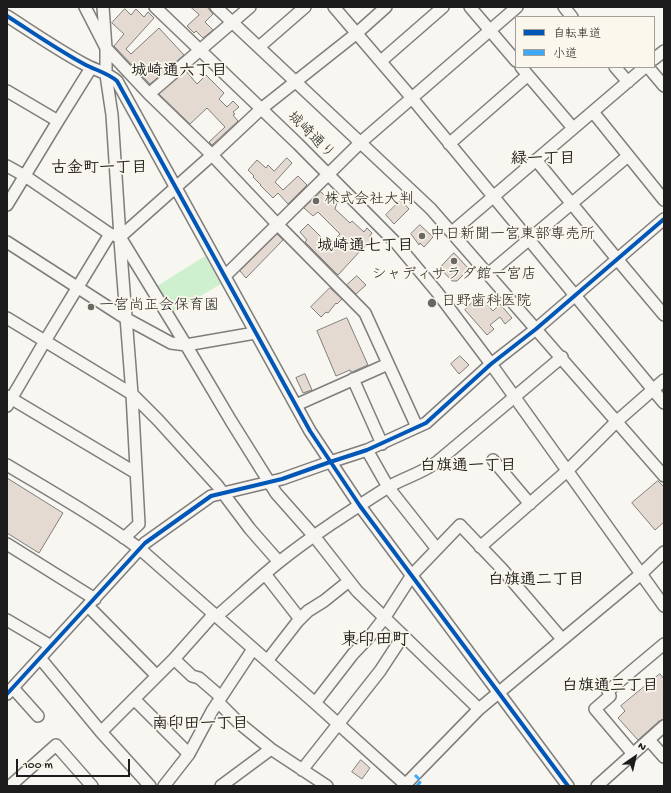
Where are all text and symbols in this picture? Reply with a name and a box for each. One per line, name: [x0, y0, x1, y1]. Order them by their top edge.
legend: [515, 16, 655, 68]
text: 自転車道: [553, 28, 601, 42]
text: 小道: [553, 48, 577, 62]
district label: 城崎通六丁目: [131, 63, 227, 83]
street label: 城崎通り: [282, 108, 338, 164]
district label: 緑一丁目: [511, 151, 575, 171]
district label: 古金町一丁目: [51, 160, 147, 180]
place label: 株式会社大判: [324, 192, 414, 210]
marker: 株式会社大判: [311, 196, 321, 206]
place label: 中日新聞一宮東部専売所: [430, 227, 595, 245]
marker: 中日新聞一宮東部専売所: [417, 231, 427, 241]
district label: 城崎通七丁目: [317, 238, 413, 258]
marker: シャディサラダ館一宮店: [449, 256, 459, 266]
place label: シャディサラダ館一宮店: [372, 267, 536, 285]
place label: 日野歯科医院: [441, 294, 531, 312]
marker: 日野歯科医院: [426, 297, 438, 309]
place label: 一宮尚正会保育園: [99, 298, 219, 316]
marker: 一宮尚正会保育園: [86, 302, 96, 312]
district label: 白旗通一丁目: [420, 458, 516, 478]
district label: 白旗通二丁目: [488, 572, 584, 592]
district label: 東印田町: [341, 631, 409, 651]
district label: 白旗通三丁目: [562, 678, 658, 698]
district label: 南印田一丁目: [152, 716, 248, 736]
north arrow: [615, 737, 655, 777]
text: N: [635, 740, 648, 754]
scale bar: [18, 751, 132, 777]
text: 100 m: [23, 759, 53, 773]

